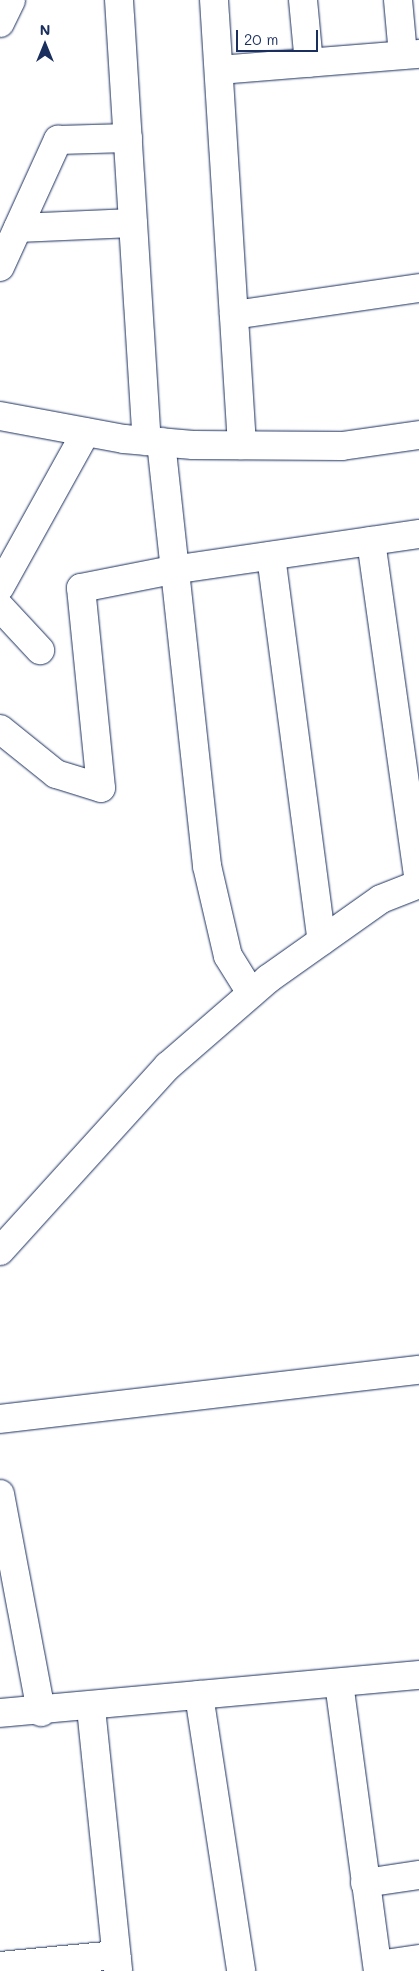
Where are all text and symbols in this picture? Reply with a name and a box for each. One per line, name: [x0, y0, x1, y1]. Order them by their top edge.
north arrow: [20, 20, 70, 70]
text: N: [40, 20, 50, 39]
scale bar: [239, 20, 322, 52]
text: 20 m: [244, 29, 278, 49]

